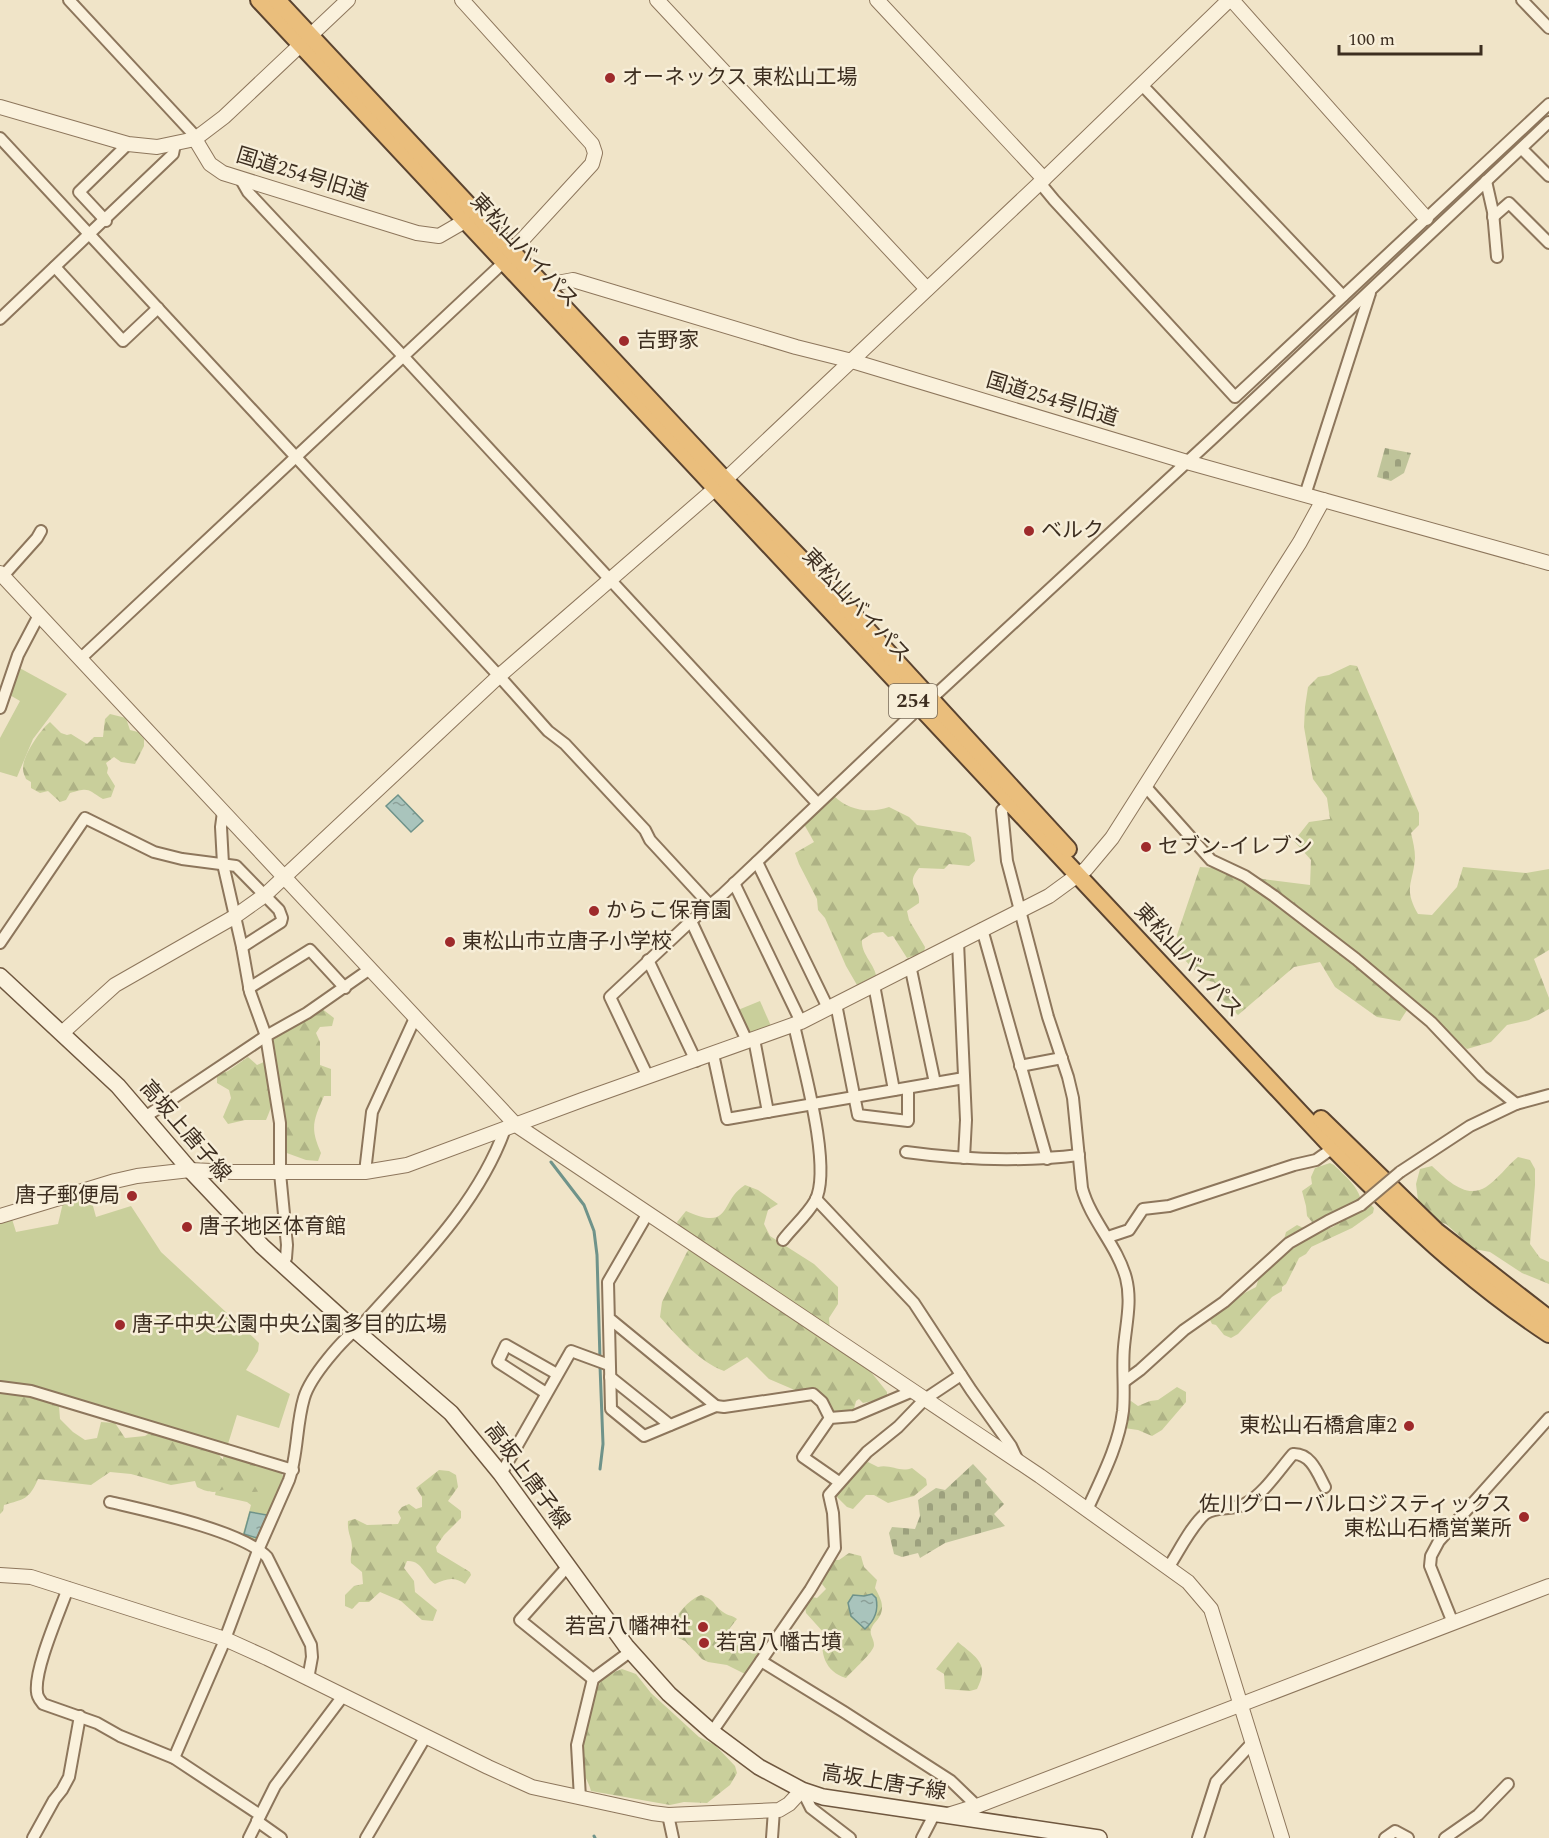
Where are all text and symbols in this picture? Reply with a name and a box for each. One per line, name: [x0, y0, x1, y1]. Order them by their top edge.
scale bar: [1339, 18, 1482, 56]
text: 100 m: [1348, 26, 1395, 53]
place label: オーネックス 東松山工場: [622, 62, 858, 94]
marker: オーネックス 東松山工場: [603, 71, 617, 85]
street label: 国道254号旧道: [232, 140, 372, 210]
street label: 東松山バイパス: [462, 186, 586, 316]
place label: 吉野家: [636, 325, 699, 357]
marker: 吉野家: [617, 334, 631, 348]
street label: 国道254号旧道: [982, 365, 1122, 435]
place label: ベルク: [1041, 515, 1104, 547]
marker: ベルク: [1022, 524, 1036, 538]
street label: 東松山バイパス: [794, 541, 918, 671]
road number: 254: [889, 684, 937, 718]
place label: セブン-イレブン: [1158, 831, 1313, 863]
marker: セブン-イレブン: [1139, 840, 1153, 854]
place label: からこ保育園: [606, 895, 732, 927]
street label: 東松山バイパス: [1126, 896, 1250, 1026]
marker: からこ保育園: [587, 904, 601, 918]
place label: 東松山市立唐子小学校: [462, 926, 672, 958]
marker: 東松山市立唐子小学校: [443, 935, 457, 949]
street label: 高坂上唐子線: [132, 1073, 238, 1189]
place label: 唐子郵便局: [15, 1180, 120, 1212]
marker: 唐子郵便局: [125, 1189, 139, 1203]
place label: 唐子地区体育館: [199, 1211, 346, 1243]
marker: 唐子地区体育館: [180, 1220, 194, 1234]
place label: 唐子中央公園中央公園多目的広場: [132, 1309, 447, 1341]
marker: 唐子中央公園中央公園多目的広場: [113, 1318, 127, 1332]
place label: 東松山石橋倉庫2: [1240, 1410, 1397, 1442]
street label: 高坂上唐子線: [476, 1416, 578, 1536]
marker: 東松山石橋倉庫2: [1402, 1419, 1416, 1433]
place label: 佐川グローバルロジスティックス 東松山石橋営業所: [1199, 1489, 1512, 1545]
marker: 佐川グローバルロジスティックス 東松山石橋営業所: [1517, 1510, 1531, 1524]
place label: 若宮八幡神社: [565, 1611, 691, 1643]
marker: 若宮八幡神社: [696, 1620, 710, 1634]
place label: 若宮八幡古墳: [716, 1627, 842, 1659]
marker: 若宮八幡古墳: [697, 1636, 711, 1650]
street label: 高坂上唐子線: [819, 1757, 949, 1809]

